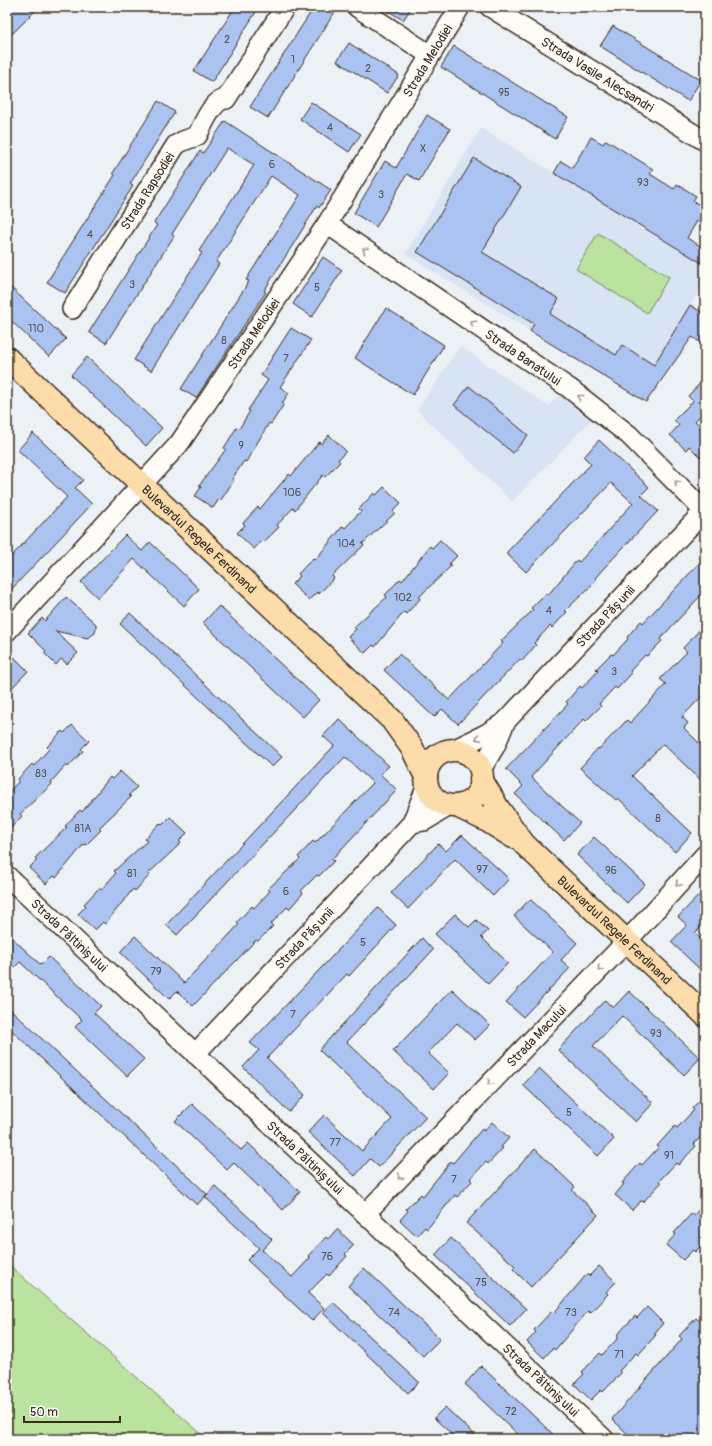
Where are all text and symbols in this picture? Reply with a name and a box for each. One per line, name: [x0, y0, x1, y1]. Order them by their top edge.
street label: Strada Melodiei: [400, 22, 456, 100]
house number: 2: [224, 33, 230, 46]
street label: Strada Vasile Alecsandri: [538, 34, 657, 116]
house number: 1: [291, 53, 295, 66]
house number: 2: [365, 62, 371, 75]
house number: 95: [498, 86, 510, 99]
house number: 4: [327, 121, 334, 134]
house number: X: [420, 142, 426, 155]
street label: Strada Rapsodiei: [117, 150, 178, 233]
house number: 6: [269, 158, 275, 171]
house number: 93: [637, 176, 649, 189]
house number: 3: [378, 188, 384, 201]
house number: 4: [87, 228, 94, 241]
one-way arrow: [363, 248, 370, 255]
house number: 3: [129, 278, 135, 291]
house number: 5: [314, 281, 320, 294]
street label: Strada Melodiei: [224, 296, 284, 373]
one-way arrow: [470, 320, 477, 328]
house number: 110: [28, 322, 44, 335]
street label: Strada Banatului: [481, 326, 564, 389]
house number: 8: [221, 334, 227, 347]
house number: 7: [283, 352, 289, 365]
one-way arrow: [577, 394, 584, 401]
house number: 9: [238, 439, 244, 452]
one-way arrow: [674, 480, 682, 488]
street label: Bulevardul Regele Ferdinand: [138, 482, 259, 597]
house number: 106: [283, 486, 301, 499]
house number: 104: [337, 537, 356, 550]
street label: Strada Pășunii: [573, 583, 639, 651]
house number: 102: [394, 591, 412, 604]
house number: 4: [546, 604, 553, 617]
house number: 3: [611, 665, 617, 678]
one-way arrow: [475, 733, 483, 741]
house number: 83: [35, 767, 47, 780]
house number: 8: [655, 812, 661, 825]
house number: 81A: [75, 822, 91, 835]
house number: 97: [476, 863, 488, 876]
house number: 96: [605, 864, 617, 877]
house number: 81: [127, 867, 137, 880]
street label: Bulevardul Regele Ferdinand: [554, 873, 675, 988]
one-way arrow: [676, 879, 683, 887]
house number: 6: [283, 885, 289, 898]
street label: Strada Păltinișului: [27, 896, 110, 976]
street label: Strada Pășunii: [272, 905, 337, 973]
house number: 5: [360, 936, 366, 949]
one-way arrow: [597, 964, 604, 972]
house number: 79: [150, 965, 162, 978]
street label: Strada Macului: [504, 1002, 570, 1071]
house number: 7: [290, 1008, 296, 1021]
house number: 93: [650, 1027, 662, 1040]
one-way arrow: [488, 1078, 495, 1086]
house number: 5: [566, 1106, 572, 1119]
street label: Strada Păltinișului: [263, 1118, 346, 1198]
house number: 77: [329, 1136, 341, 1149]
house number: 91: [664, 1149, 674, 1162]
one-way arrow: [398, 1172, 405, 1180]
house number: 7: [451, 1173, 457, 1186]
house number: 76: [321, 1250, 333, 1263]
house number: 75: [475, 1276, 487, 1289]
house number: 74: [388, 1306, 401, 1319]
house number: 73: [565, 1306, 577, 1319]
street label: Strada Păltinișului: [499, 1340, 582, 1420]
house number: 71: [614, 1348, 624, 1361]
scale bar: [24, 1398, 120, 1424]
text: 50 m: [30, 1405, 58, 1420]
house number: 72: [505, 1405, 517, 1418]

